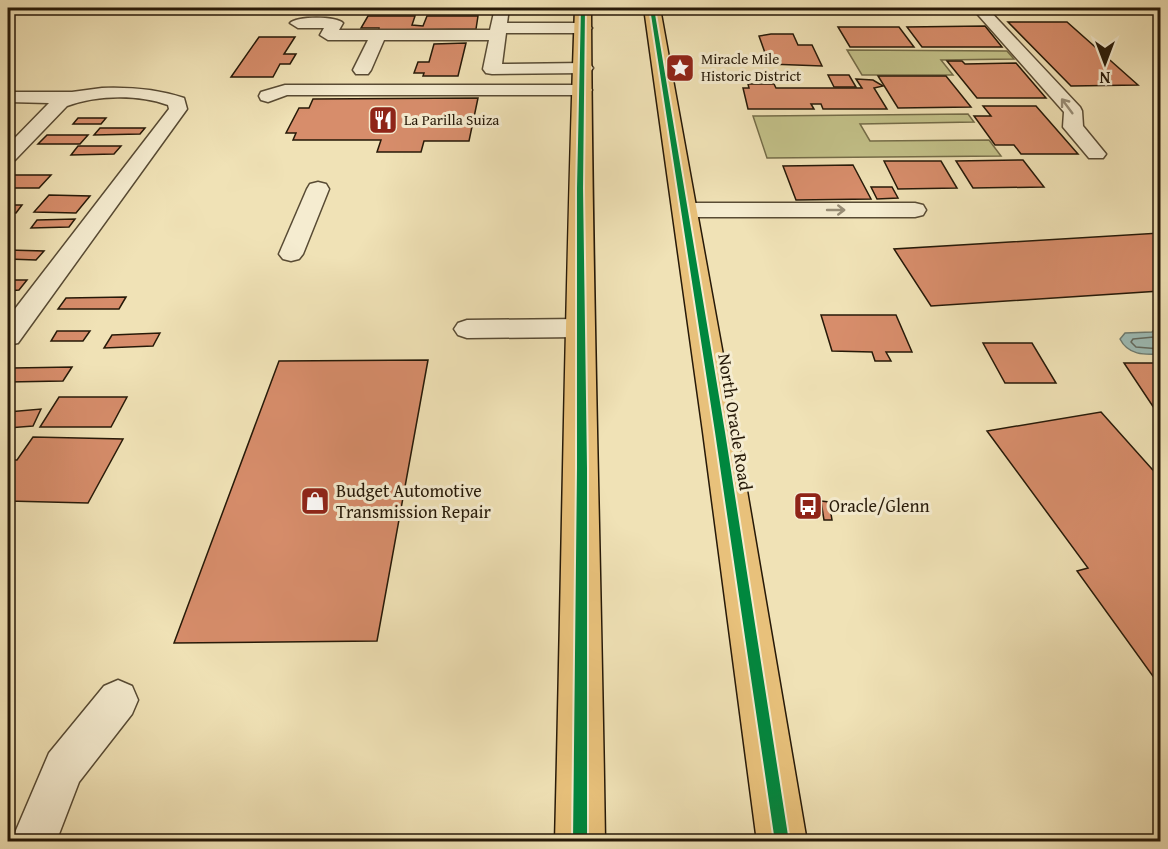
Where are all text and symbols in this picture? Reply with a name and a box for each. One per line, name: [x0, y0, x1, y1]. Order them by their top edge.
north arrow: [1075, 33, 1135, 93]
place label: Miracle Mile Historic District: [701, 48, 802, 86]
place icon: Miracle Mile Historic District: [664, 52, 696, 84]
text: N: [1099, 66, 1110, 90]
one-way arrow: [1061, 98, 1074, 114]
restaurant icon: La Parilla Suiza: [367, 104, 399, 136]
place label: La Parilla Suiza: [404, 109, 499, 130]
one-way arrow: [826, 204, 846, 216]
street label: North Oracle Road: [711, 351, 760, 493]
place label: Budget Automotive Transmission Repair: [336, 477, 492, 525]
shop icon: Budget Automotive Transmission Repair: [299, 485, 331, 517]
bus stop icon: Oracle/Glenn: [792, 490, 824, 522]
place label: Oracle/Glenn: [829, 492, 930, 519]

